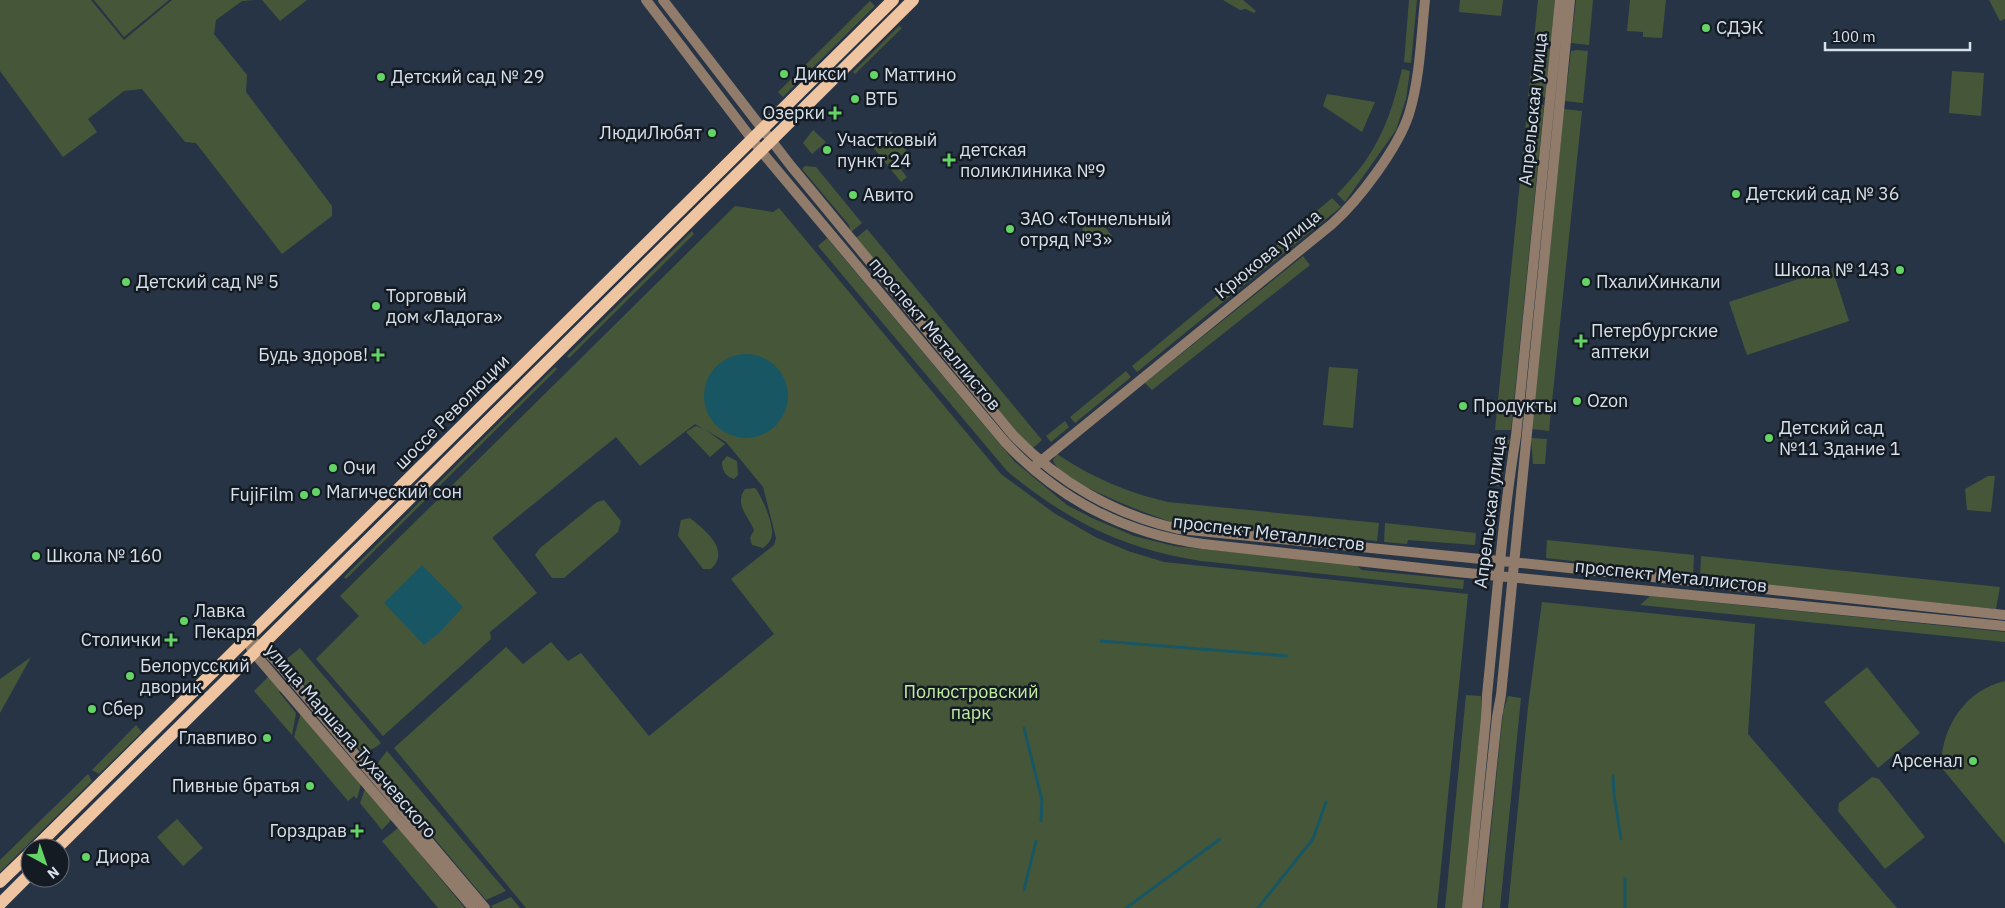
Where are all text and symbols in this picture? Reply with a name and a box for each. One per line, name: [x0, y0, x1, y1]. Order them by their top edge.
place label: СДЭК: [1716, 16, 1764, 39]
scale bar: [1825, 20, 1970, 52]
marker: СДЭК: [1700, 22, 1712, 34]
text: 100 m: [1832, 27, 1876, 46]
street label: Апрельская улица: [1513, 31, 1552, 187]
place label: Дикси: [794, 62, 847, 85]
place label: Маттино: [884, 63, 956, 86]
place label: Детский сад № 29: [391, 65, 545, 88]
marker: Дикси: [778, 68, 790, 80]
marker: Маттино: [868, 69, 880, 81]
marker: Детский сад № 29: [375, 71, 387, 83]
place label: ВТБ: [865, 87, 898, 110]
marker: ВТБ: [849, 93, 861, 105]
place label: Озерки: [762, 101, 825, 124]
marker: Озерки: [829, 107, 841, 119]
place label: ЛюдиЛюбят: [600, 121, 702, 144]
marker: ЛюдиЛюбят: [706, 127, 718, 139]
place label: Участковый пункт 24: [837, 128, 937, 172]
place label: детская поликлиника №9: [960, 138, 1106, 182]
marker: Участковый пункт 24: [821, 144, 833, 156]
marker: детская поликлиника №9: [942, 153, 956, 167]
place label: Детский сад № 36: [1746, 182, 1900, 205]
place label: Авито: [863, 183, 914, 206]
marker: Детский сад № 36: [1730, 188, 1742, 200]
marker: Авито: [847, 189, 859, 201]
street label: Крюкова улица: [1210, 204, 1326, 303]
place label: ЗАО «Тоннельный отряд №3»: [1020, 207, 1171, 251]
marker: ЗАО «Тоннельный отряд №3»: [1004, 223, 1016, 235]
street label: проспект Металлистов: [864, 252, 1006, 415]
place label: Школа № 143: [1774, 258, 1890, 281]
marker: Школа № 143: [1894, 264, 1906, 276]
place label: Детский сад № 5: [136, 270, 279, 293]
place label: ПхалиХинкали: [1596, 270, 1721, 293]
marker: Детский сад № 5: [120, 276, 132, 288]
marker: ПхалиХинкали: [1580, 276, 1592, 288]
place label: Торговый дом «Ладога»: [386, 284, 502, 328]
marker: Торговый дом «Ладога»: [370, 300, 382, 312]
place label: Петербургские аптеки: [1591, 319, 1718, 363]
marker: Петербургские аптеки: [1575, 335, 1587, 347]
place label: Будь здоров!: [258, 343, 368, 366]
marker: Будь здоров!: [372, 349, 384, 361]
street label: шоссе Революции: [389, 349, 514, 474]
place label: Ozon: [1587, 389, 1628, 412]
place label: Продукты: [1473, 394, 1557, 417]
marker: Ozon: [1571, 395, 1583, 407]
marker: Продукты: [1457, 400, 1469, 412]
place label: Детский сад №11 Здание 1: [1779, 416, 1900, 460]
marker: Детский сад №11 Здание 1: [1763, 432, 1775, 444]
street label: Апрельская улица: [1469, 434, 1510, 590]
place label: Очи: [343, 456, 376, 479]
marker: Очи: [327, 462, 339, 474]
place label: Магический сон: [326, 480, 462, 503]
place label: FujiFilm: [230, 483, 294, 506]
marker: Магический сон: [310, 486, 322, 498]
marker: FujiFilm: [298, 489, 310, 501]
street label: проспект Металлистов: [1172, 509, 1366, 556]
place label: Школа № 160: [46, 544, 162, 567]
marker: Школа № 160: [30, 550, 42, 562]
street label: проспект Металлистов: [1574, 554, 1768, 597]
place label: Лавка Пекаря: [194, 599, 256, 643]
marker: Лавка Пекаря: [178, 615, 190, 627]
place label: Столички: [81, 628, 161, 651]
marker: Столички: [165, 634, 177, 646]
street label: улица Маршала Тухачевского: [261, 639, 442, 843]
place label: Белорусский дворик: [140, 654, 250, 698]
marker: Белорусский дворик: [124, 670, 136, 682]
park label: Полюстровский парк: [903, 680, 1039, 724]
place label: Сбер: [102, 697, 144, 720]
marker: Сбер: [86, 703, 98, 715]
place label: Главпиво: [179, 726, 257, 749]
marker: Главпиво: [261, 732, 273, 744]
place label: Арсенал: [1892, 749, 1963, 772]
marker: Арсенал: [1967, 755, 1979, 767]
place label: Пивные братья: [172, 774, 300, 797]
marker: Пивные братья: [304, 780, 316, 792]
place label: Горздрав: [269, 819, 347, 842]
marker: Горздрав: [351, 825, 363, 837]
north arrow: [20, 838, 70, 888]
place label: Диора: [96, 845, 150, 868]
marker: Диора: [80, 851, 92, 863]
text: N: [44, 863, 63, 883]

